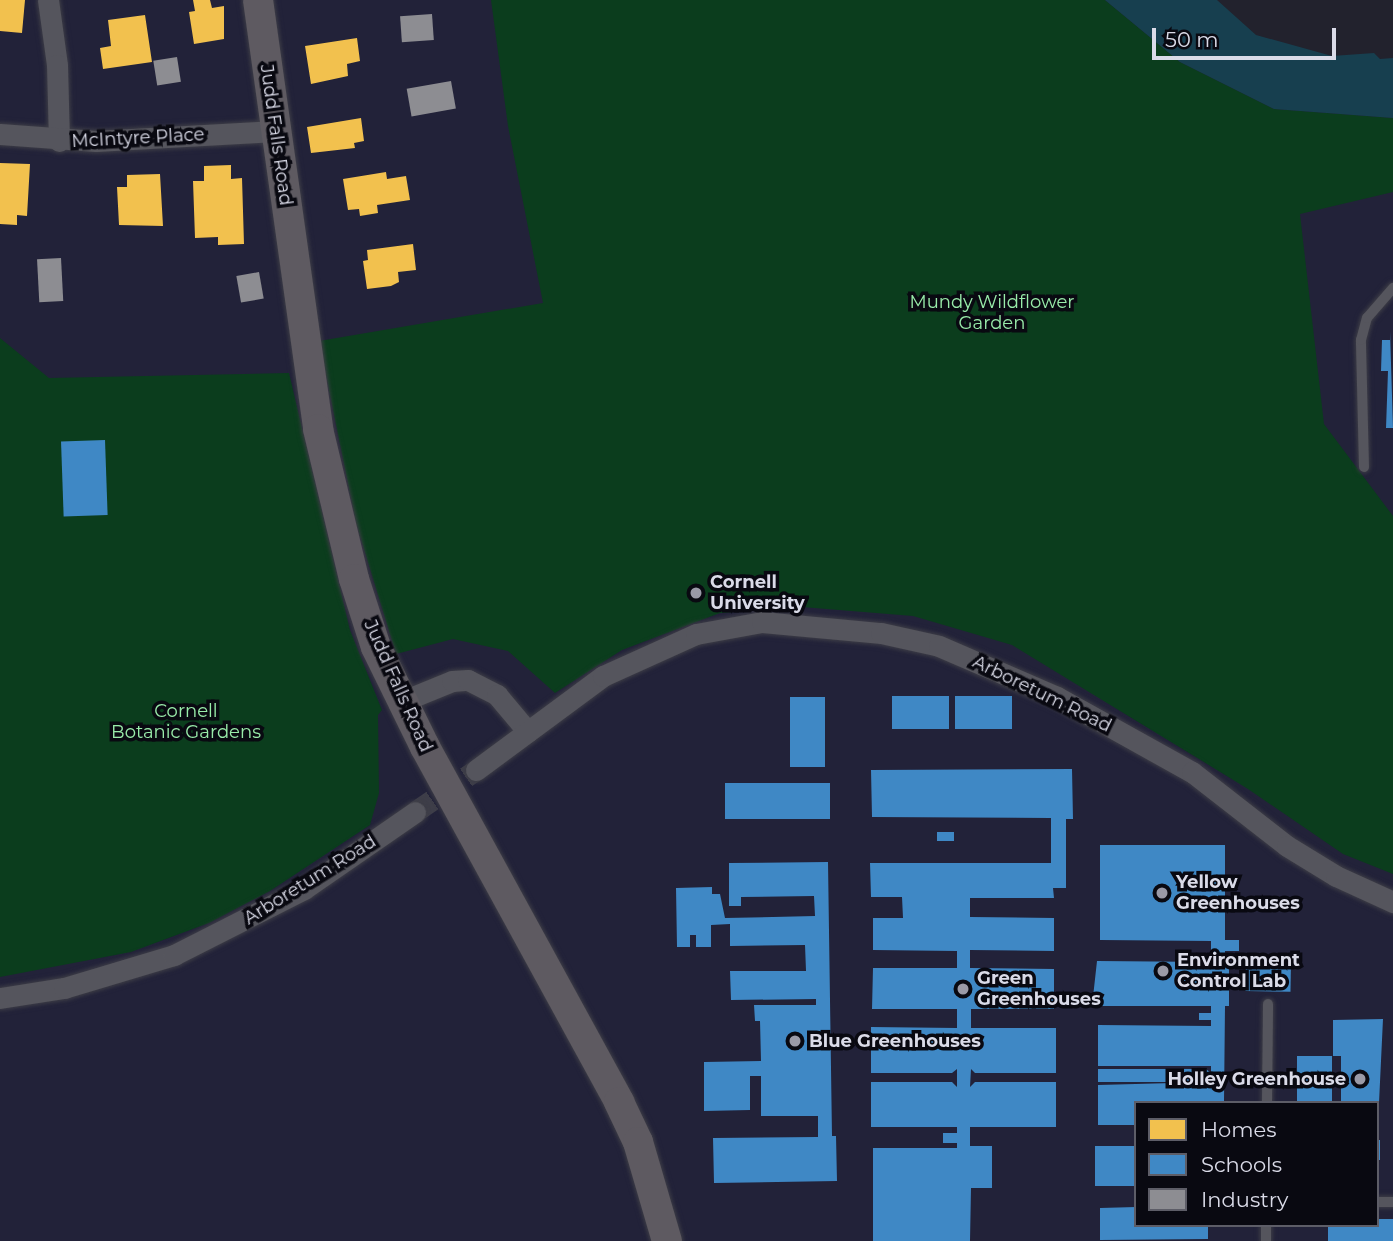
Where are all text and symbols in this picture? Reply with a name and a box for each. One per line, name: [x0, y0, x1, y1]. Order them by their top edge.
scale bar: [1155, 14, 1339, 58]
text: 50 m: [1165, 27, 1219, 52]
street label: Judd Falls Road: [255, 63, 297, 207]
street label: McIntyre Place: [71, 124, 205, 152]
park label: Mundy Wildflower Garden: [909, 292, 1075, 334]
place label: Cornell University: [710, 572, 805, 614]
marker: Cornell University: [688, 585, 704, 601]
street label: Judd Falls Road: [359, 617, 437, 755]
street label: Arboretum Road: [969, 651, 1115, 737]
park label: Cornell Botanic Gardens: [111, 701, 261, 744]
street label: Arboretum Road: [240, 831, 380, 929]
place label: Yellow Greenhouses: [1176, 872, 1300, 914]
marker: Yellow Greenhouses: [1154, 885, 1170, 901]
place label: Environment Control Lab: [1177, 950, 1300, 992]
marker: Environment Control Lab: [1155, 963, 1171, 979]
place label: Green Greenhouses: [977, 968, 1101, 1010]
marker: Green Greenhouses: [955, 981, 971, 997]
place label: Blue Greenhouses: [809, 1030, 981, 1052]
marker: Blue Greenhouses: [787, 1033, 803, 1049]
place label: Holley Greenhouse: [1167, 1068, 1346, 1090]
marker: Holley Greenhouse: [1352, 1071, 1368, 1087]
legend: [1134, 1101, 1379, 1227]
text: Homes: [1201, 1117, 1276, 1142]
text: Schools: [1201, 1152, 1282, 1177]
text: Industry: [1201, 1187, 1288, 1212]

